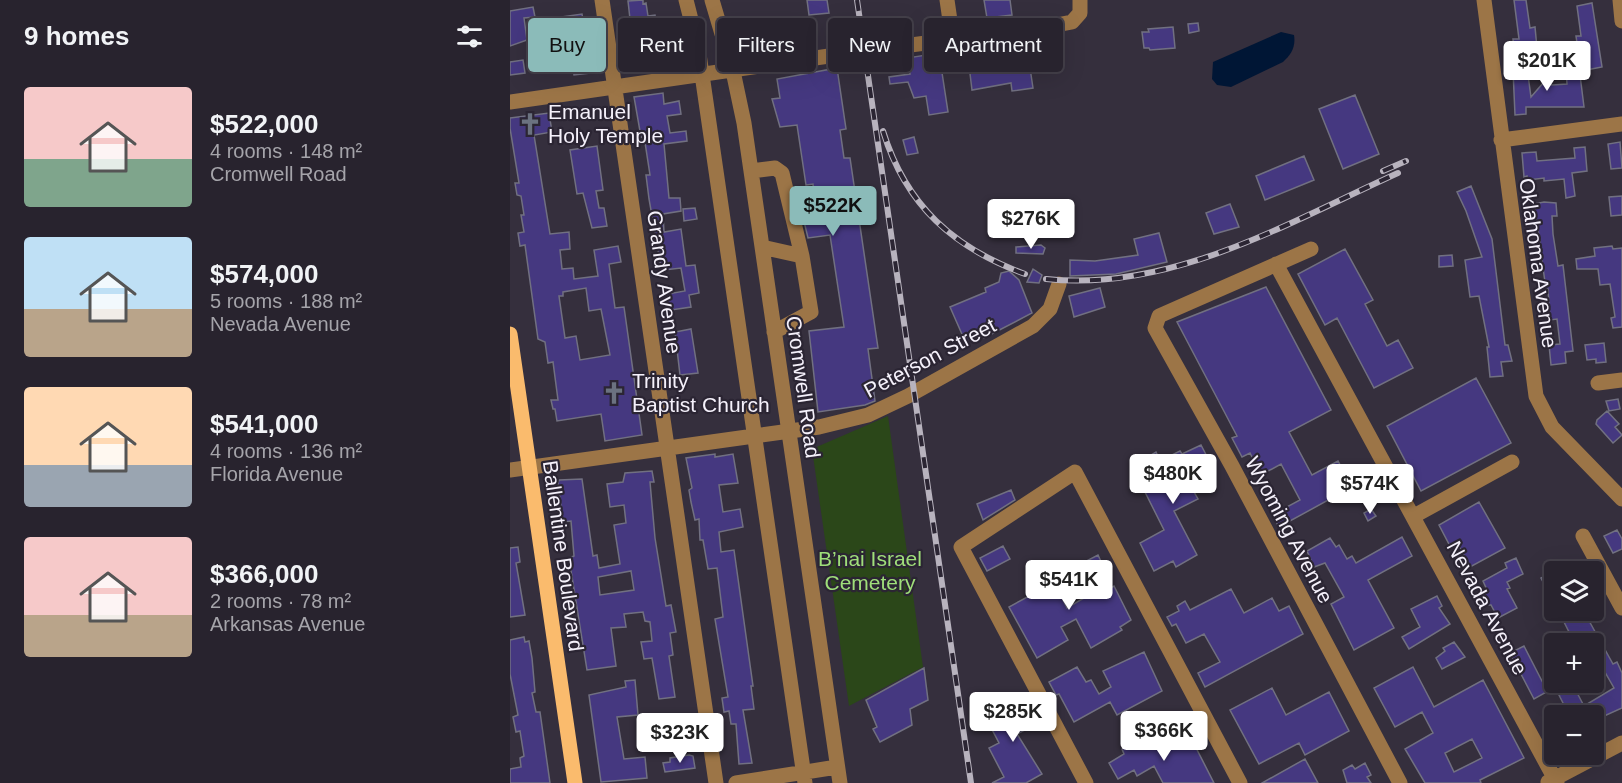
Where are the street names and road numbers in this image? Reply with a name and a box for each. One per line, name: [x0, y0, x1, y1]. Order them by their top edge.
street label: Oklahoma Avenue: [1515, 177, 1562, 349]
street label: Grandy Avenue: [643, 209, 686, 355]
street label: Peterson Street: [860, 313, 1000, 402]
street label: Cromwell Road: [782, 314, 825, 460]
street label: Wyoming Avenue: [1241, 452, 1338, 607]
street label: Ballentine Boulevard: [539, 459, 588, 653]
street label: Nevada Avenue: [1443, 537, 1532, 678]

